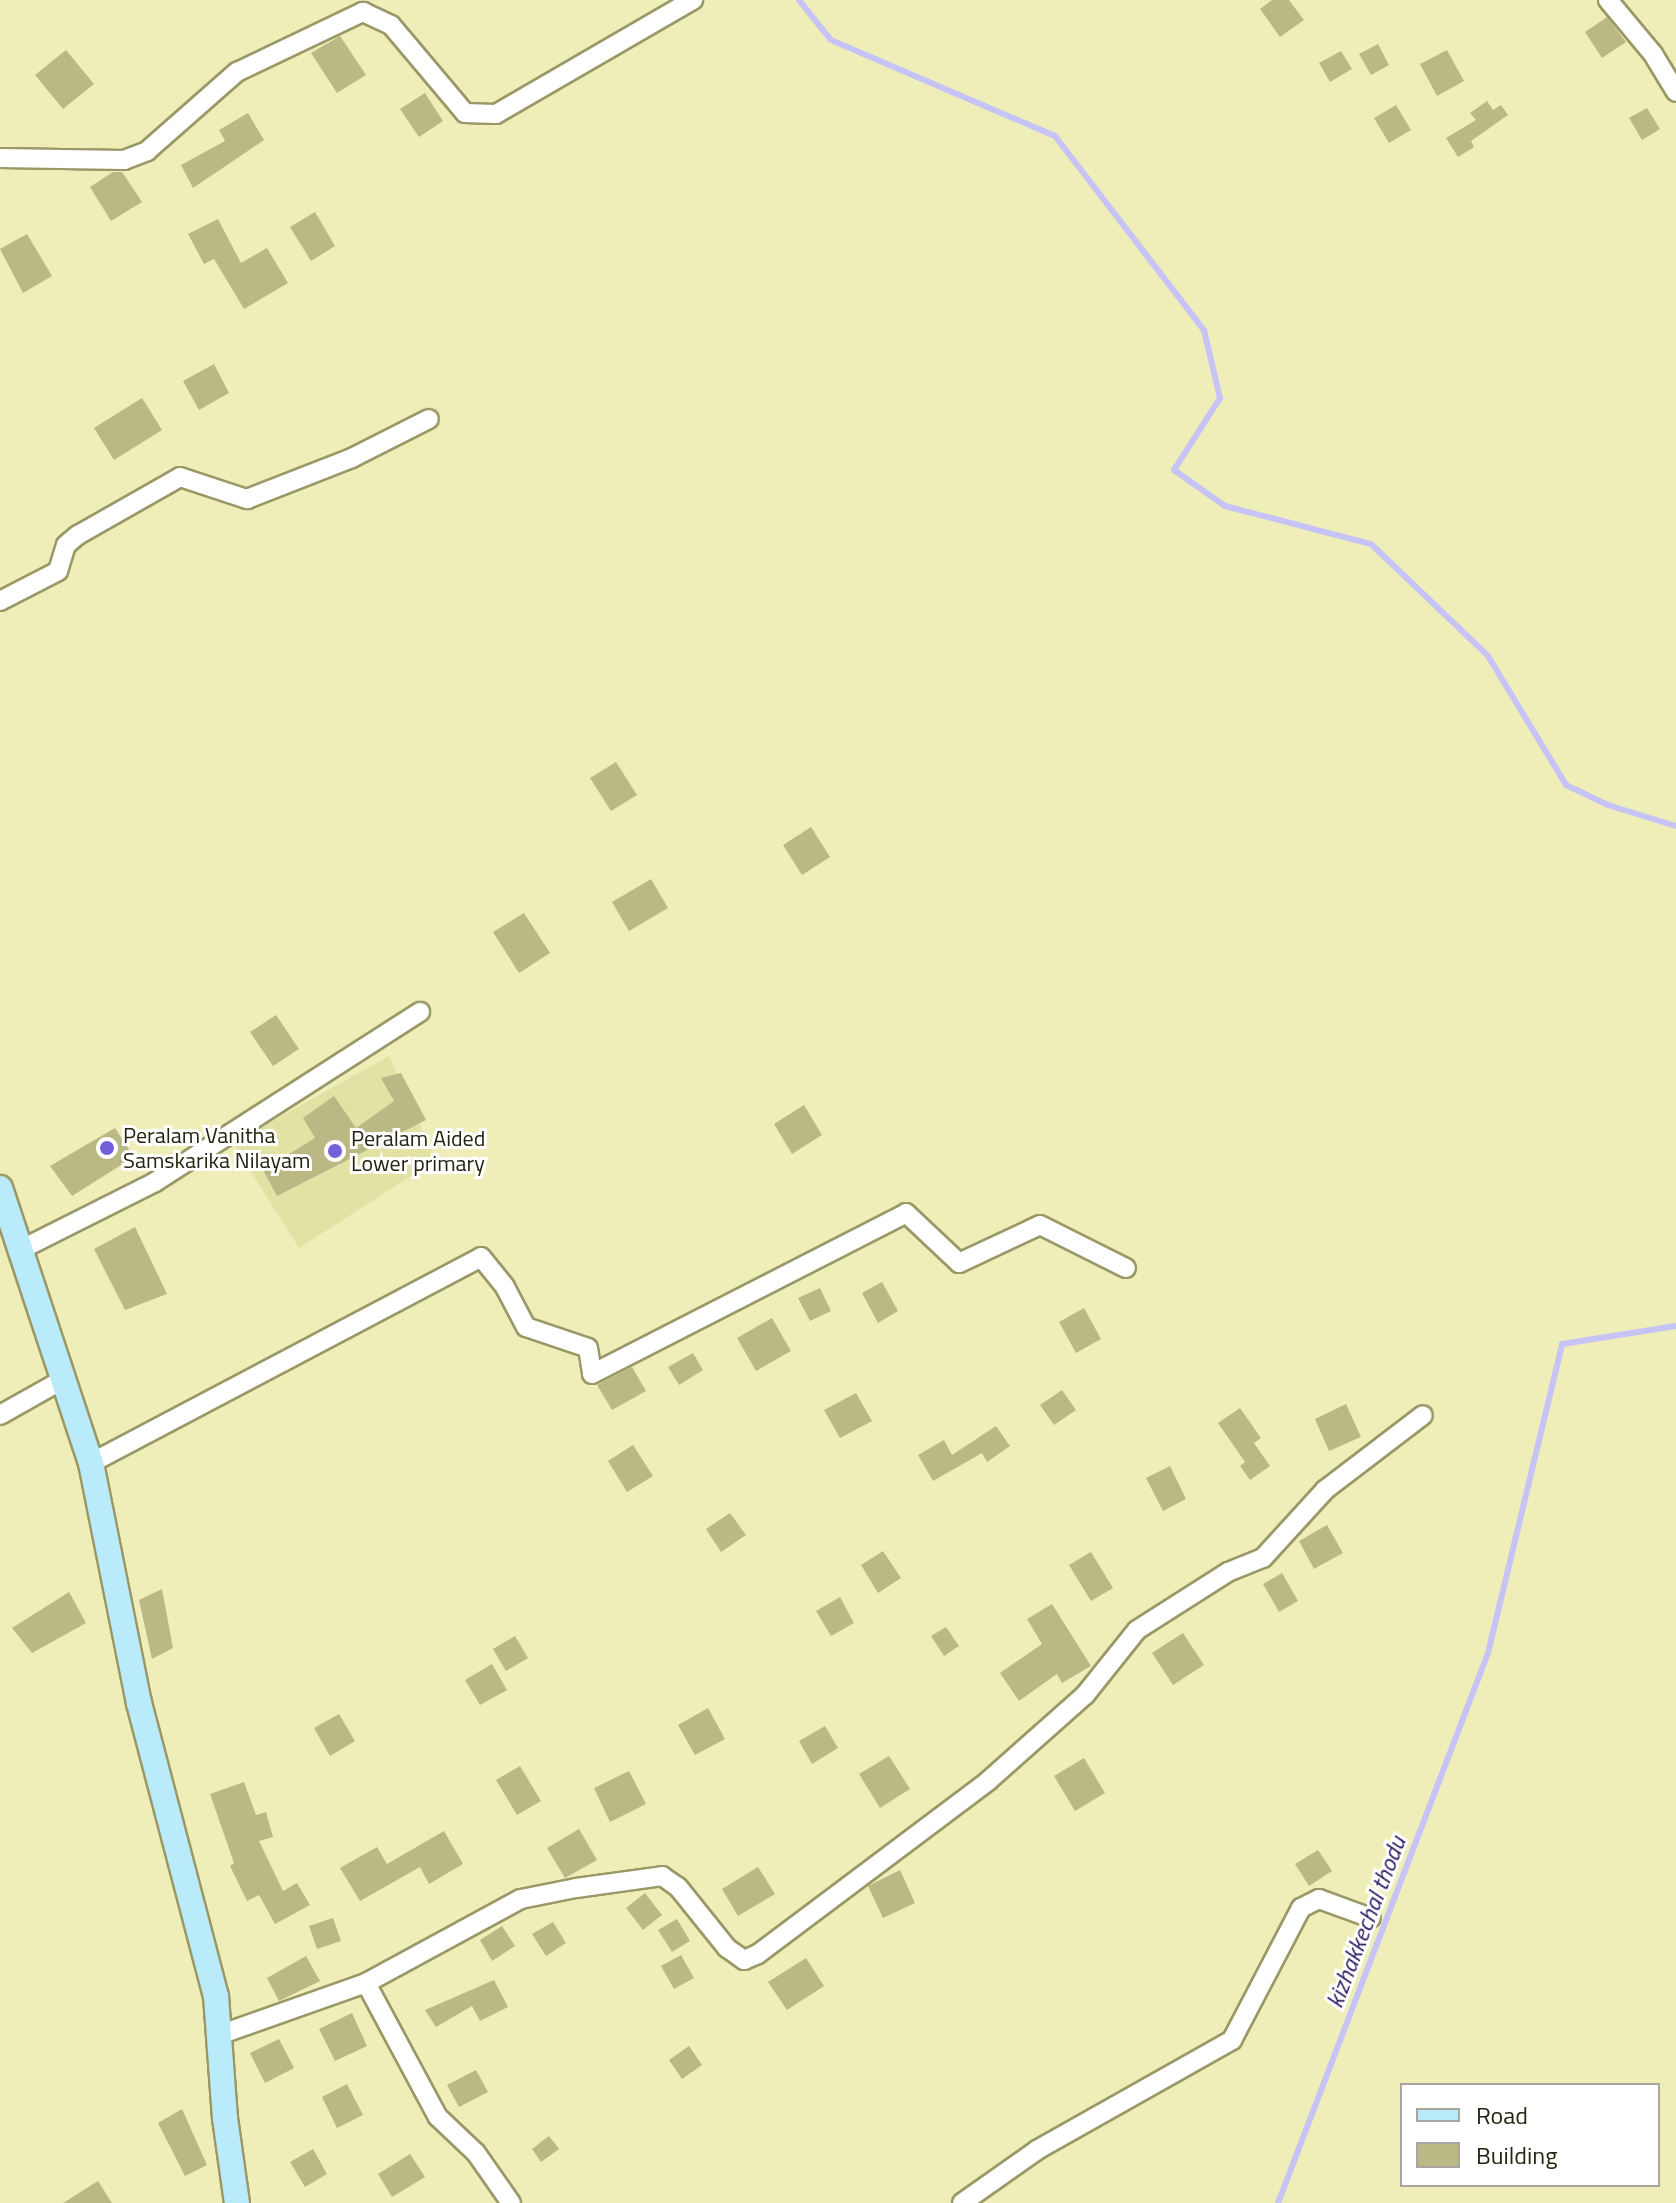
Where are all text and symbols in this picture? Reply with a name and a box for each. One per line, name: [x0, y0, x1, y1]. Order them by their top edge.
place label: Peralam Vanitha Samskarika Nilayam: [123, 1122, 310, 1174]
place label: Peralam Aided Lower primary: [351, 1125, 485, 1176]
marker: Peralam Vanitha Samskarika Nilayam: [98, 1139, 116, 1157]
marker: Peralam Aided Lower primary: [326, 1142, 344, 1160]
water label: kizhakkechal thodu: [1320, 1832, 1412, 2012]
legend: [1400, 2083, 1660, 2187]
text: Road: [1476, 2097, 1528, 2133]
text: Building: [1476, 2137, 1558, 2173]

